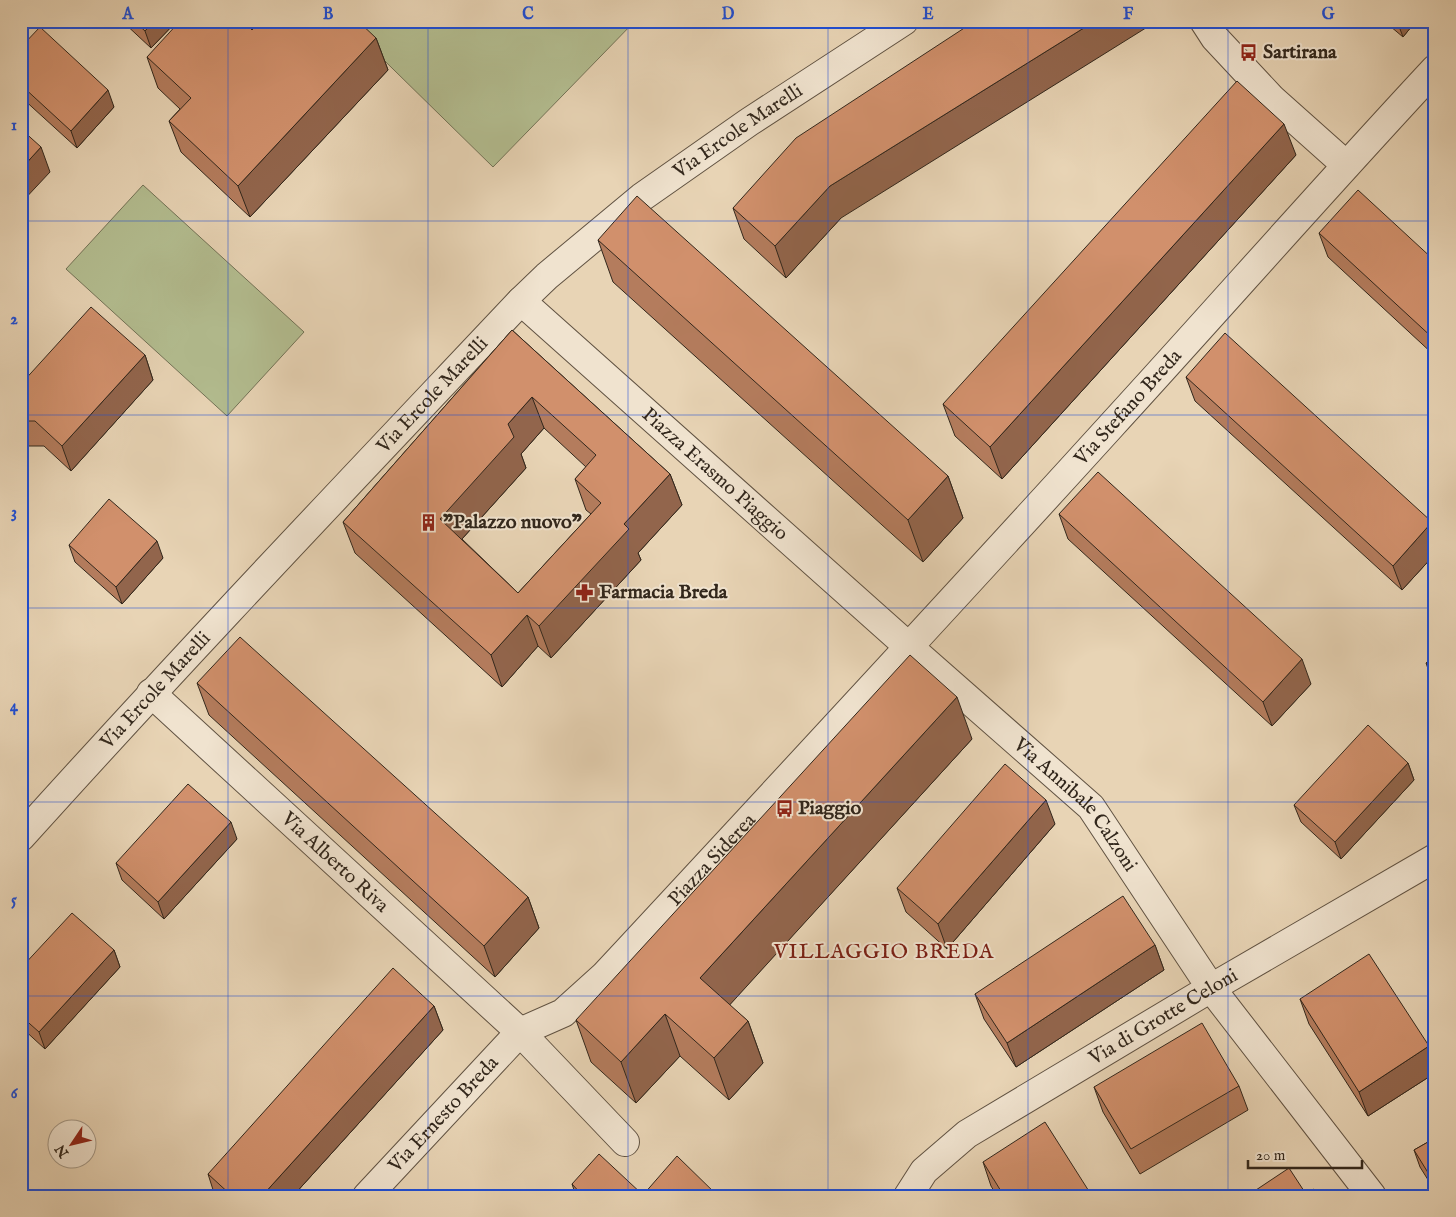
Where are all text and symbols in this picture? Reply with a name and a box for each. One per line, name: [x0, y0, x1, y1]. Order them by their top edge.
text: A: [122, 5, 135, 25]
text: B: [323, 5, 334, 25]
text: C: [522, 5, 534, 25]
text: D: [722, 5, 735, 25]
text: E: [922, 5, 934, 25]
text: F: [1123, 5, 1134, 25]
text: G: [1322, 5, 1335, 25]
place label: Sartirana: [1263, 40, 1337, 65]
bus stop icon: Sartirana: [1239, 42, 1259, 62]
street label: Via Ercole Marelli: [667, 78, 807, 184]
text: 1: [11, 116, 17, 136]
text: 2: [10, 310, 18, 330]
street label: Via Ercole Marelli: [371, 331, 493, 459]
street label: Via Stefano Breda: [1068, 344, 1187, 471]
street label: Piazza Erasmo Piaggio: [637, 402, 794, 546]
text: 3: [11, 503, 17, 523]
place label: "Palazzo nuovo": [443, 510, 582, 535]
building icon: "Palazzo nuovo": [419, 512, 439, 532]
place label: Farmacia Breda: [599, 580, 728, 605]
pharmacy icon: Farmacia Breda: [575, 582, 595, 602]
street label: Via Ercole Marelli: [94, 626, 216, 755]
text: 4: [10, 697, 19, 717]
street label: Via Annibale Calzoni: [1007, 731, 1143, 876]
place label: Piaggio: [798, 796, 862, 821]
bus stop icon: Piaggio: [774, 798, 794, 818]
street label: Via Alberto Riva: [275, 806, 394, 918]
street label: Piazza Siderea: [663, 808, 761, 911]
text: 5: [11, 891, 17, 911]
district label: VILLAGGIO BREDA: [773, 939, 994, 966]
street label: Via di Grotte Celoni: [1083, 963, 1242, 1071]
street label: Via Ernesto Breda: [382, 1050, 504, 1178]
text: 6: [11, 1084, 19, 1104]
north arrow: [48, 1120, 98, 1170]
scale bar: [1248, 1137, 1362, 1169]
text: N: [51, 1141, 74, 1162]
text: 20 m: [1256, 1146, 1286, 1165]

